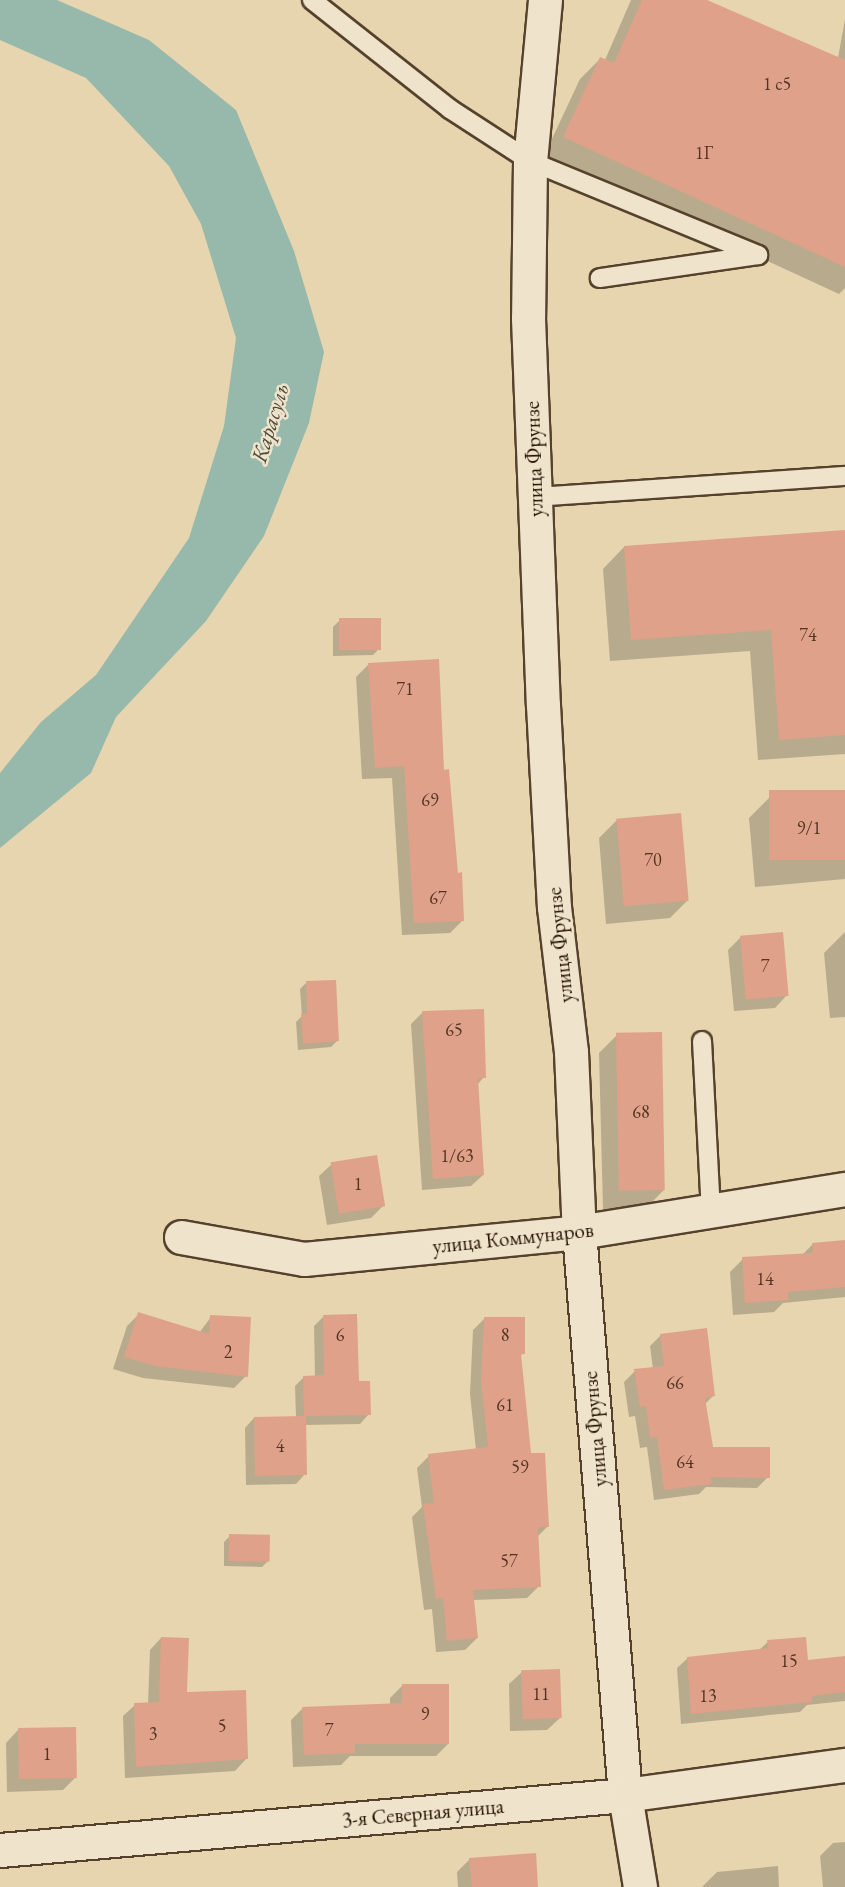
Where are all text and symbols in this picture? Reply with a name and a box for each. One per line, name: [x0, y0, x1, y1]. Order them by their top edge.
house number: 1 с5: [763, 73, 791, 95]
house number: 1Г: [695, 142, 713, 164]
water label: Карасуль: [245, 380, 295, 466]
street label: улица Фрунзе: [519, 401, 549, 517]
house number: 74: [799, 624, 817, 646]
house number: 71: [396, 678, 414, 700]
house number: 69: [421, 789, 439, 811]
house number: 9/1: [797, 817, 821, 839]
house number: 70: [644, 849, 662, 871]
street label: улица Фрунзе: [541, 886, 579, 1004]
house number: 67: [429, 887, 447, 909]
house number: 7: [761, 955, 769, 977]
house number: 65: [445, 1019, 463, 1041]
house number: 68: [632, 1101, 650, 1123]
house number: 1/63: [440, 1145, 474, 1167]
house number: 1: [354, 1173, 362, 1195]
street label: улица Коммунаров: [431, 1217, 595, 1259]
house number: 14: [756, 1268, 774, 1290]
house number: 6: [336, 1324, 344, 1346]
house number: 8: [501, 1324, 509, 1346]
house number: 2: [224, 1341, 232, 1363]
street label: улица Фрунзе: [577, 1370, 613, 1488]
house number: 66: [666, 1372, 684, 1394]
house number: 61: [496, 1394, 514, 1416]
house number: 4: [276, 1435, 284, 1457]
house number: 64: [676, 1451, 694, 1473]
house number: 59: [511, 1456, 529, 1478]
house number: 57: [500, 1550, 518, 1572]
house number: 15: [780, 1650, 798, 1672]
house number: 11: [532, 1683, 550, 1705]
house number: 13: [699, 1685, 717, 1707]
house number: 9: [421, 1703, 429, 1725]
house number: 5: [218, 1715, 226, 1737]
house number: 7: [325, 1719, 333, 1741]
house number: 3: [149, 1723, 157, 1745]
house number: 1: [43, 1743, 51, 1765]
street label: 3-я Северная улица: [341, 1793, 505, 1833]

